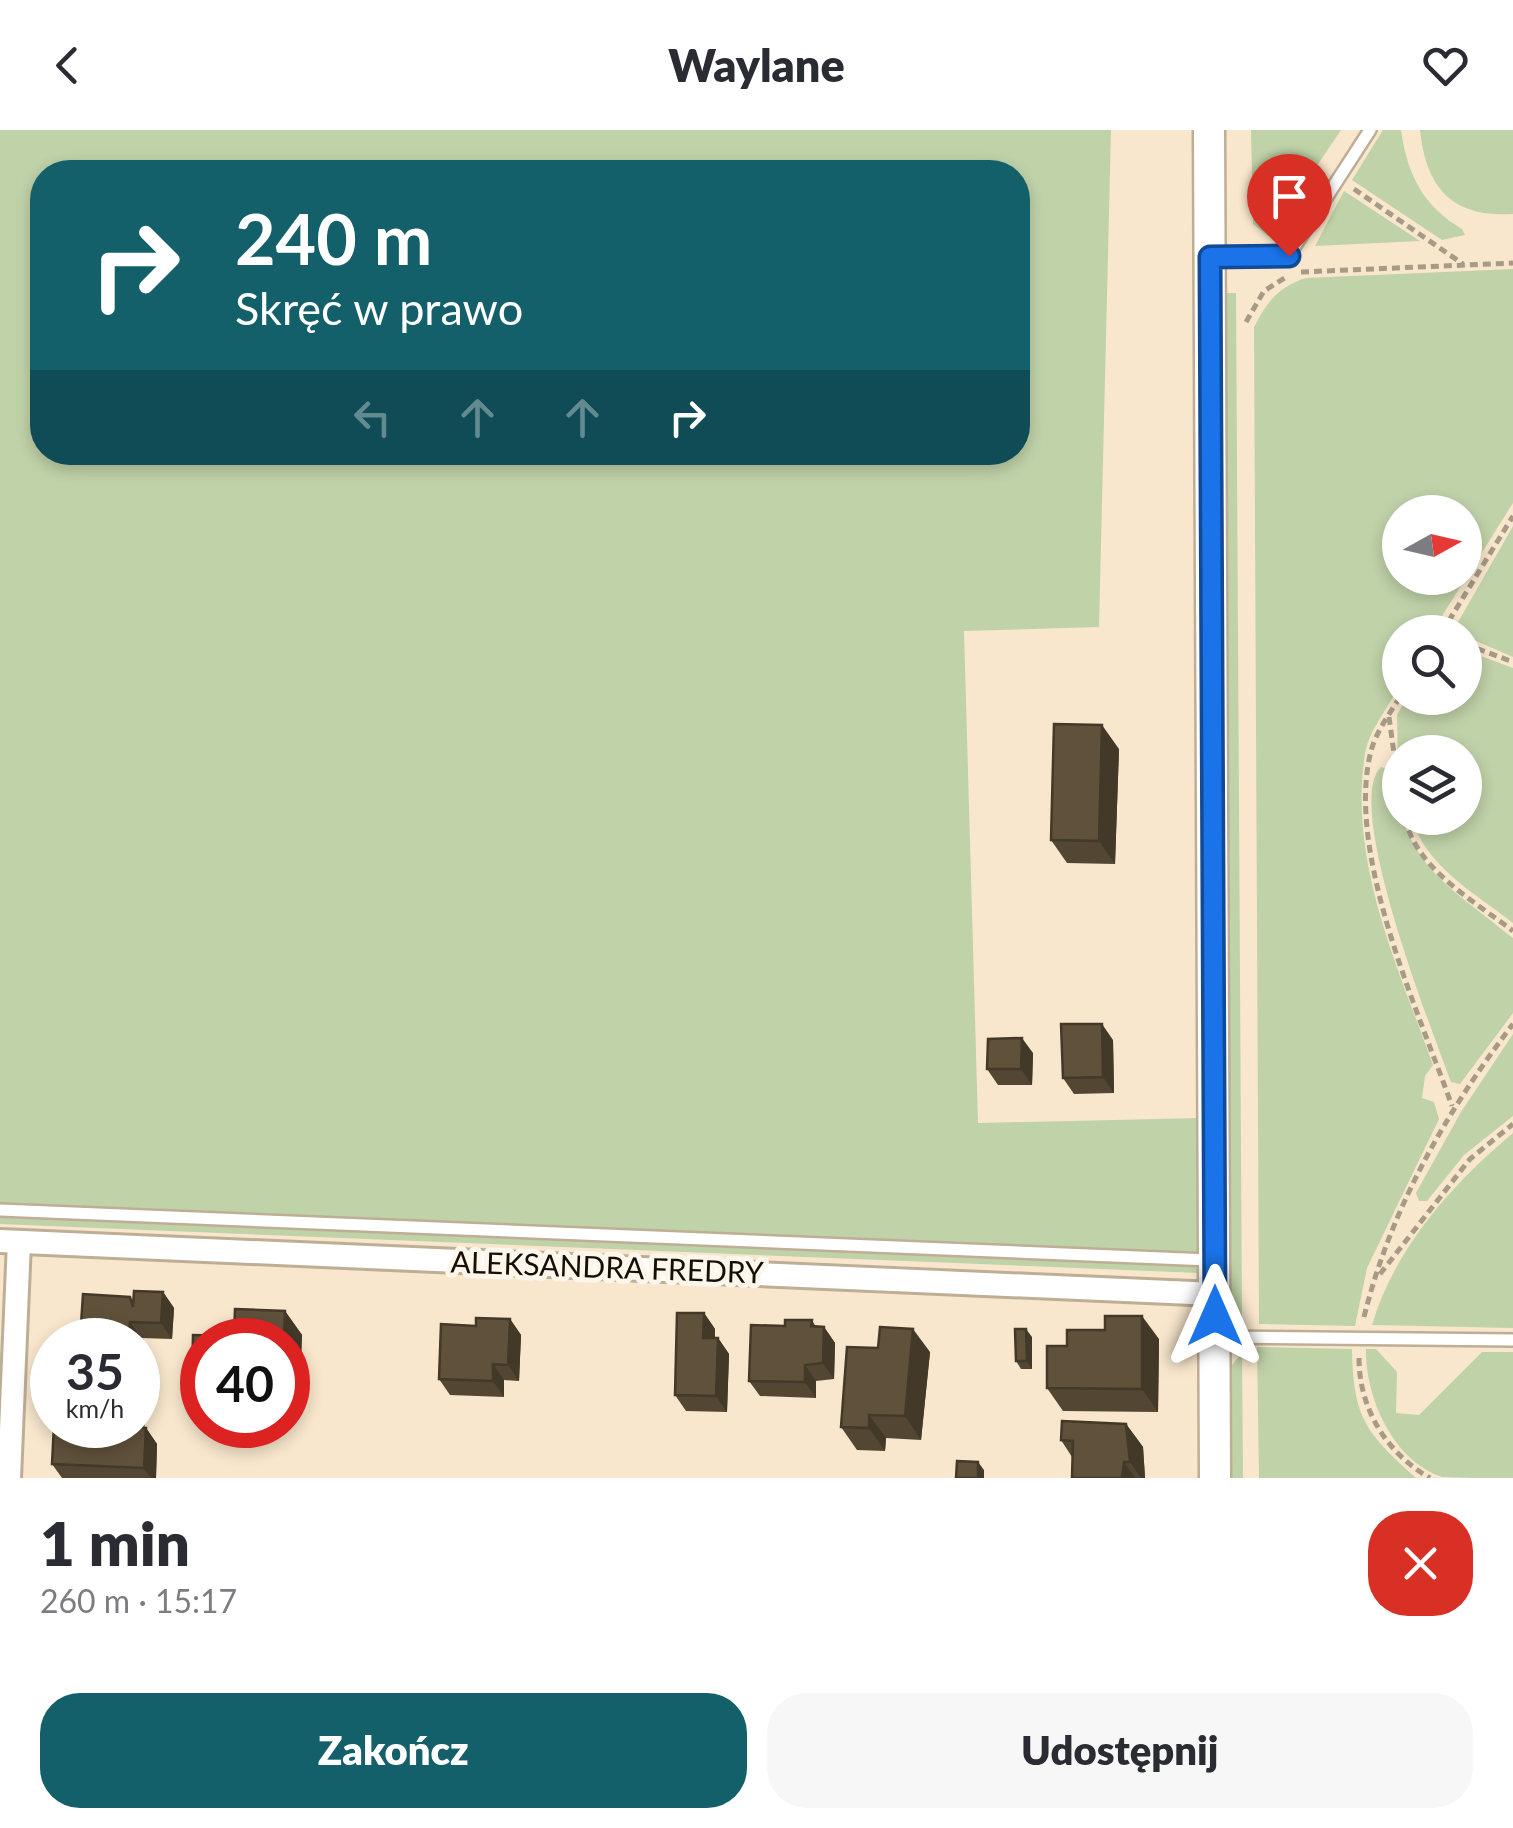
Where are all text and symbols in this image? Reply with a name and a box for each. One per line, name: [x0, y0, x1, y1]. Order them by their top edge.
icon: back: [40, 38, 95, 93]
text: Waylane: [668, 38, 845, 92]
icon: heart: [1418, 38, 1473, 93]
pin: [1247, 154, 1332, 257]
icon: arrive: [1262, 169, 1317, 224]
text: 240 m: [235, 196, 432, 280]
icon: right: [70, 200, 200, 330]
text: Skręć w prawo: [235, 281, 523, 335]
icon: left: [345, 390, 400, 445]
icon: ahead: [450, 390, 505, 445]
icon: ahead: [555, 390, 610, 445]
icon: right: [660, 390, 715, 445]
north arrow: [1382, 495, 1482, 595]
map controls: [1382, 495, 1482, 835]
button: search: [1382, 615, 1482, 715]
button: layers: [1382, 735, 1482, 835]
street label: ALEKSANDRA FREDRY: [450, 1243, 764, 1289]
position arrow: [1163, 1264, 1267, 1368]
speed limit sign: 40: [180, 1318, 310, 1448]
text: 35: [66, 1341, 124, 1401]
text: km/h: [66, 1393, 124, 1423]
text: 1 min: [40, 1507, 190, 1579]
button: close: [1368, 1511, 1473, 1616]
text: 260 m · 15:17: [40, 1581, 237, 1620]
button: Zakończ: [40, 1693, 747, 1808]
button: Udostępnij: [767, 1693, 1473, 1808]

